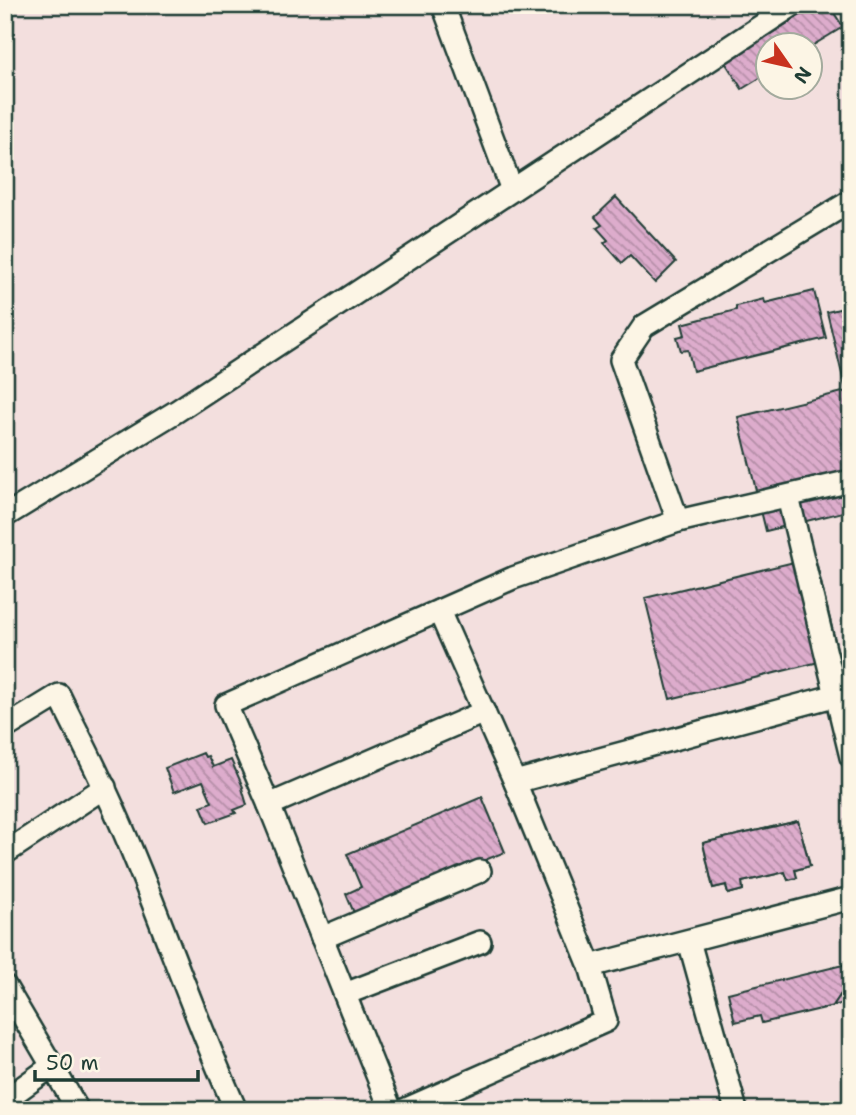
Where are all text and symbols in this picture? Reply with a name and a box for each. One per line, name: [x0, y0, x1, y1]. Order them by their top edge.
north arrow: [754, 32, 824, 102]
text: N: [788, 62, 817, 88]
scale bar: [35, 1038, 198, 1082]
text: 50 m: [46, 1049, 99, 1077]

